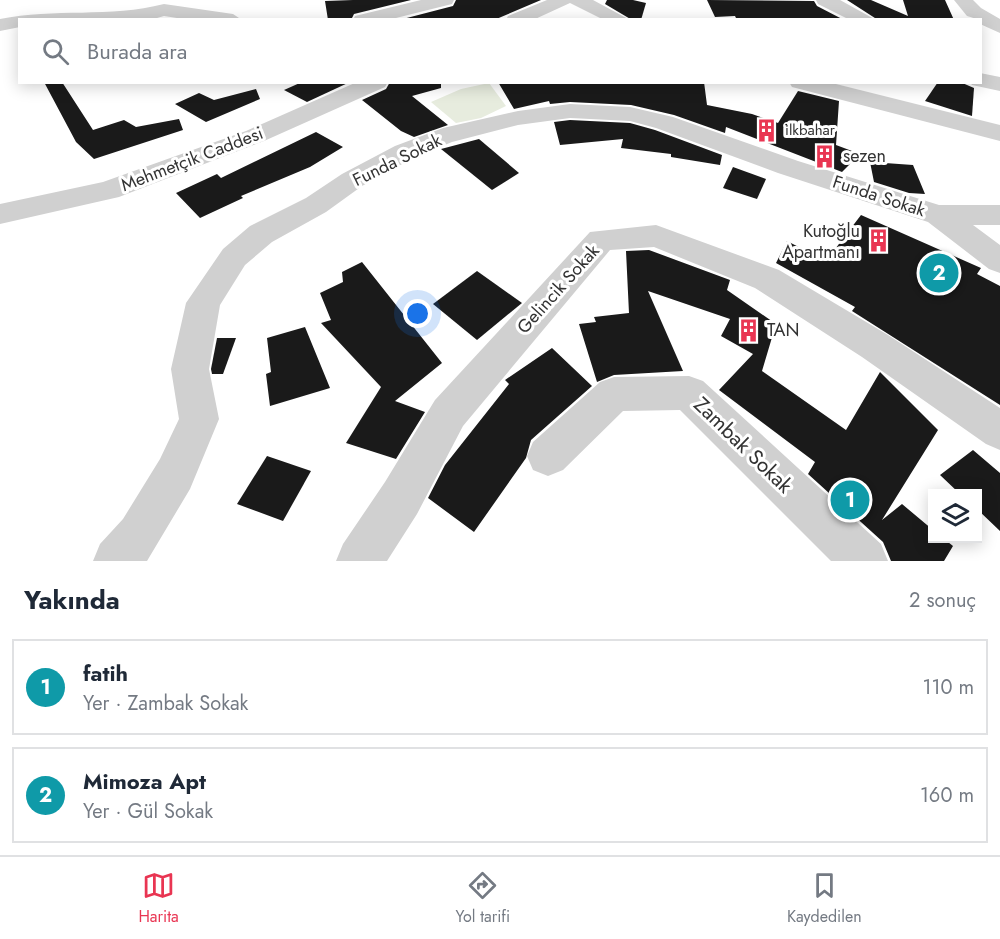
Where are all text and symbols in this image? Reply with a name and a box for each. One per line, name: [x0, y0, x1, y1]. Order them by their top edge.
search box: [18, 18, 982, 84]
icon: search: [39, 35, 72, 68]
text: Burada ara: [87, 35, 187, 67]
building icon: ilkbahar: [754, 117, 780, 143]
place label: ilkbahar: [785, 119, 836, 141]
street label: Mehmetçik Caddesi: [117, 120, 267, 198]
street label: Funda Sokak: [348, 127, 446, 193]
building icon: sezen: [812, 143, 838, 169]
place label: sezen: [843, 143, 886, 169]
street label: Funda Sokak: [829, 169, 929, 223]
place label: Kutoğlu Apartmanı: [782, 218, 860, 265]
building icon: Kutoğlu Apartmanı: [865, 228, 891, 254]
street label: Gelincik Sokak: [511, 239, 605, 339]
pin: 2: [920, 250, 958, 296]
your location: [403, 299, 432, 328]
building icon: TAN: [736, 317, 762, 343]
place label: TAN: [767, 317, 799, 343]
street label: Zambak Sokak: [687, 390, 800, 500]
pin: 1: [830, 478, 870, 522]
map controls: [928, 489, 982, 543]
button: layers: [928, 489, 982, 543]
text: Yakında: [24, 581, 120, 619]
text: 2 sonuç: [909, 586, 976, 615]
text: fatih: [83, 657, 128, 689]
text: 1: [40, 673, 51, 702]
text: 110 m: [922, 673, 974, 702]
text: Yer · Zambak Sokak: [83, 689, 248, 718]
text: Mimoza Apt: [83, 765, 206, 797]
text: 2: [39, 781, 52, 810]
text: 160 m: [920, 781, 974, 810]
text: Yer · Gül Sokak: [83, 797, 213, 826]
tab: Harita: [138, 869, 179, 928]
tab: Yol tarifi: [456, 869, 510, 928]
tab: Kaydedilen: [787, 869, 862, 928]

